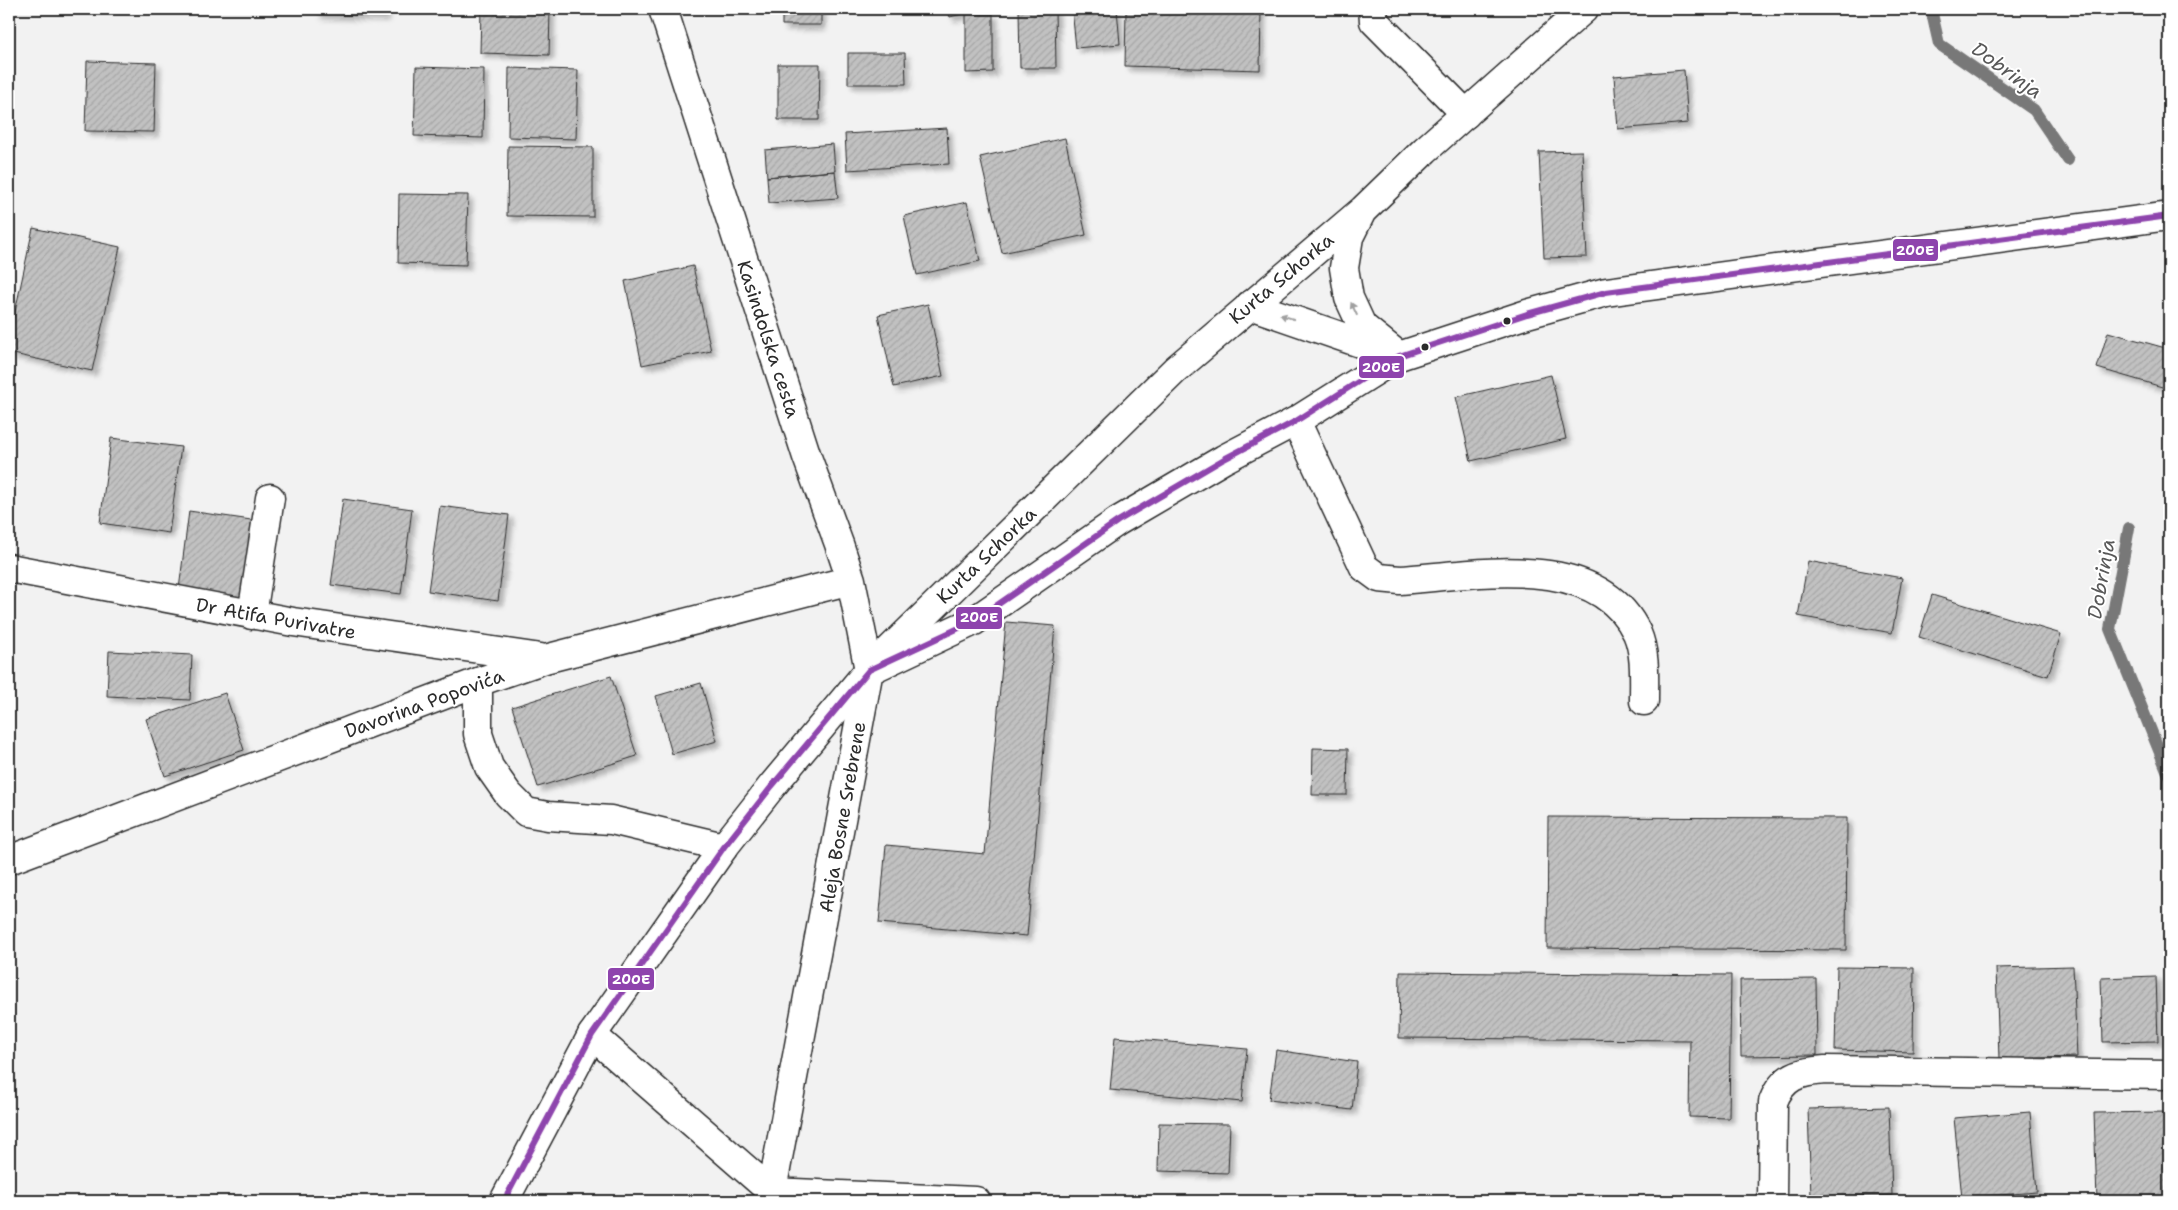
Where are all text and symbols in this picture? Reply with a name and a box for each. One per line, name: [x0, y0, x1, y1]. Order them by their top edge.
water label: Dobrinja: [1967, 36, 2047, 104]
street label: Kurta Schorka: [1224, 227, 1339, 330]
line badge: 200E: [1892, 238, 1939, 262]
text: 200E: [1896, 241, 1934, 259]
street label: Kasindolska cesta: [731, 257, 806, 421]
one-way arrow: [1350, 302, 1358, 316]
one-way arrow: [1279, 313, 1294, 321]
unlabelled marker: [1502, 316, 1512, 326]
unlabelled marker: [1420, 342, 1430, 352]
line badge: 200E: [1358, 355, 1405, 379]
text: 200E: [1362, 358, 1400, 376]
street label: Kurta Schorka: [931, 501, 1042, 609]
water label: Dobrinja: [2081, 537, 2121, 621]
street label: Dr Atifa Purivatre: [194, 592, 358, 645]
line badge: 200E: [955, 606, 1003, 630]
text: 200E: [960, 608, 998, 626]
street label: Davorina Popovića: [341, 663, 508, 744]
street label: Aleja Bosne Srebrene: [813, 720, 872, 915]
line badge: 200E: [607, 967, 655, 991]
text: 200E: [612, 970, 650, 988]

